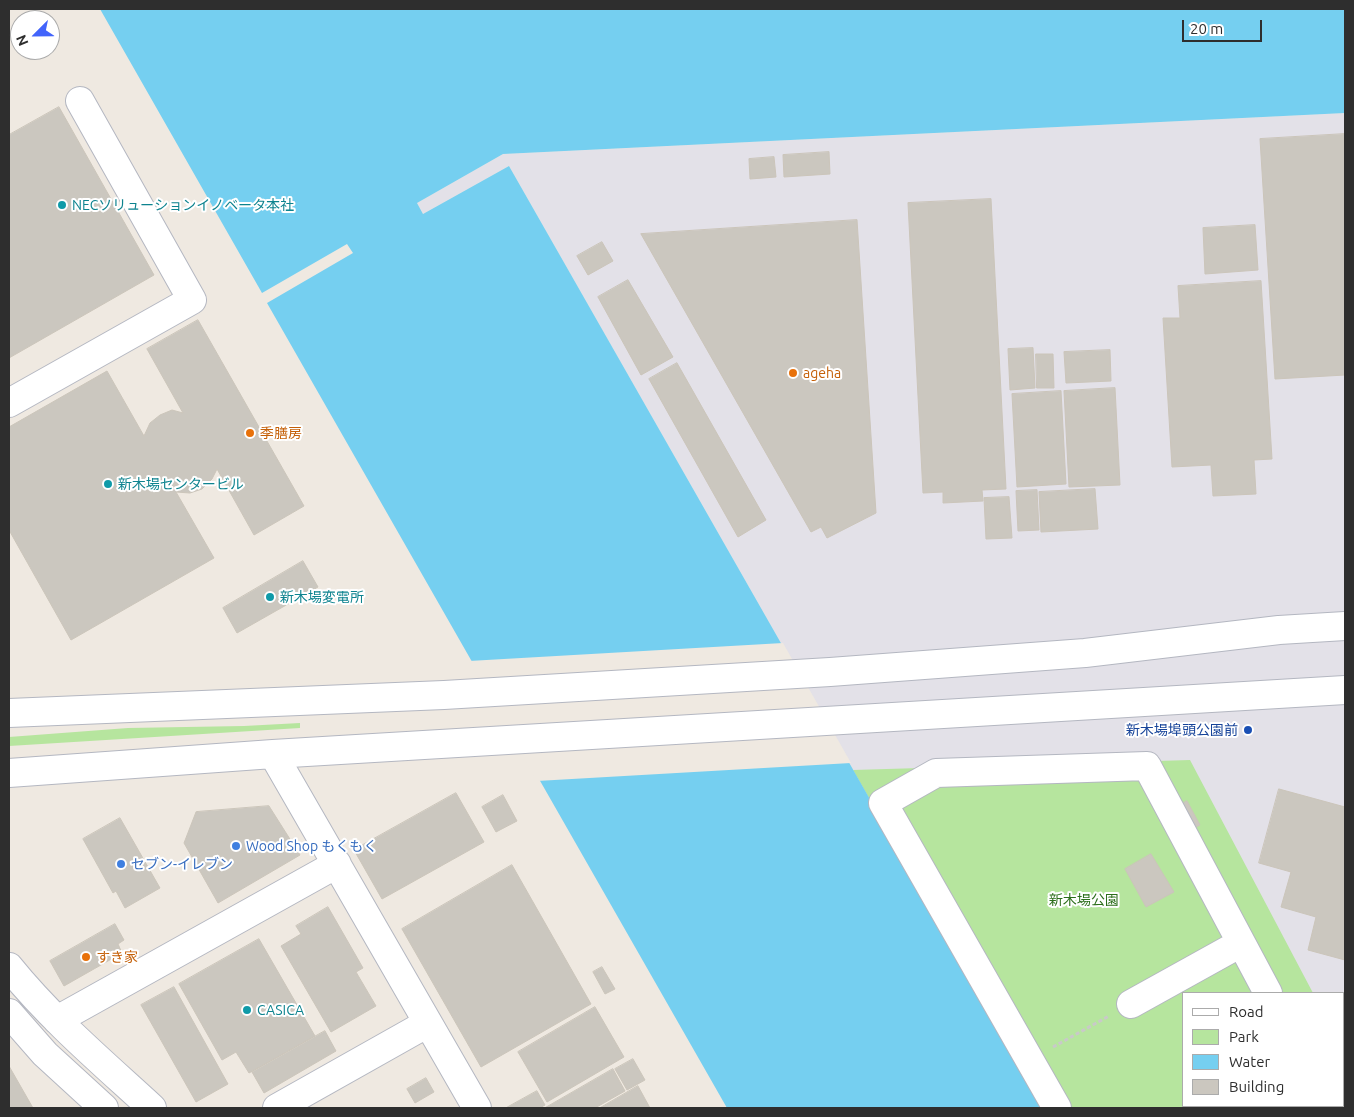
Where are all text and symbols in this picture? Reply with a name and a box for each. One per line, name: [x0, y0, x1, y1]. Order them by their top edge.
north arrow: [10, 10, 60, 60]
scale bar: [1184, 10, 1264, 42]
text: 20 m: [1190, 20, 1223, 37]
text: N: [13, 33, 32, 48]
place label: NECソリューションイノベータ本社: [72, 197, 294, 213]
marker: NECソリューションイノベータ本社: [56, 199, 68, 211]
place label: ageha: [803, 365, 841, 381]
marker: ageha: [787, 367, 799, 379]
place label: 季膳房: [260, 425, 302, 441]
marker: 季膳房: [244, 427, 256, 439]
place label: 新木場センタービル: [118, 476, 244, 492]
marker: 新木場センタービル: [102, 478, 114, 490]
place label: 新木場変電所: [280, 589, 364, 605]
marker: 新木場変電所: [264, 591, 276, 603]
place label: 新木場埠頭公園前: [1126, 722, 1238, 738]
marker: 新木場埠頭公園前: [1242, 724, 1254, 736]
place label: Wood Shop もくもく: [246, 838, 377, 854]
marker: Wood Shop もくもく: [230, 840, 242, 852]
place label: セブン-イレブン: [131, 856, 233, 872]
marker: セブン-イレブン: [115, 858, 127, 870]
park label: 新木場公園: [1049, 892, 1119, 908]
place label: すき家: [96, 949, 138, 965]
marker: すき家: [80, 951, 92, 963]
legend: [1182, 992, 1344, 1107]
place label: CASICA: [257, 1002, 304, 1018]
text: Road: [1229, 1003, 1264, 1020]
marker: CASICA: [241, 1004, 253, 1016]
text: Park: [1229, 1028, 1259, 1045]
text: Water: [1229, 1053, 1270, 1070]
text: Building: [1229, 1078, 1284, 1095]

